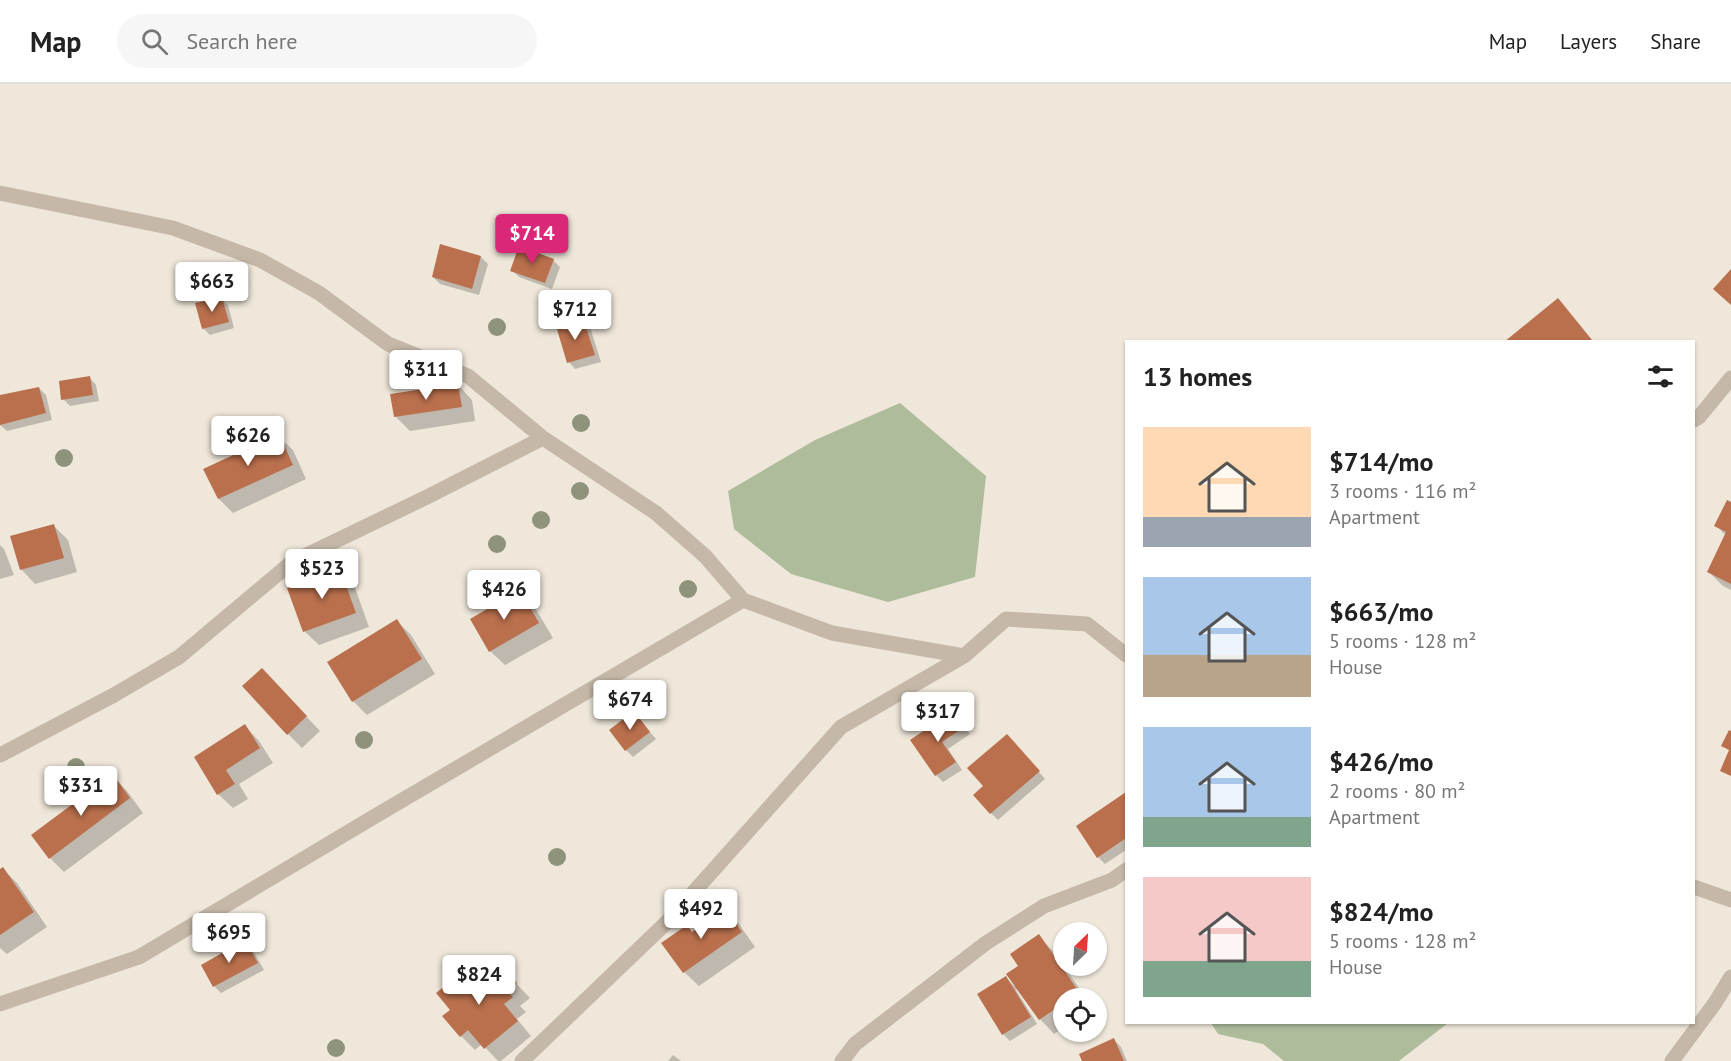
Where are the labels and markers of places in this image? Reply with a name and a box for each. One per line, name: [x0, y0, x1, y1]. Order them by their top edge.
pin: $714: [496, 214, 568, 265]
pin: $663: [176, 262, 248, 313]
pin: $712: [539, 290, 611, 341]
pin: $311: [390, 350, 462, 401]
pin: $626: [212, 416, 284, 467]
pin: $523: [286, 549, 358, 600]
pin: $426: [468, 570, 540, 621]
pin: $674: [594, 680, 666, 731]
pin: $317: [902, 692, 974, 743]
pin: $331: [45, 766, 117, 817]
pin: $492: [665, 889, 737, 940]
pin: $695: [193, 913, 265, 964]
pin: $824: [443, 955, 515, 1006]

